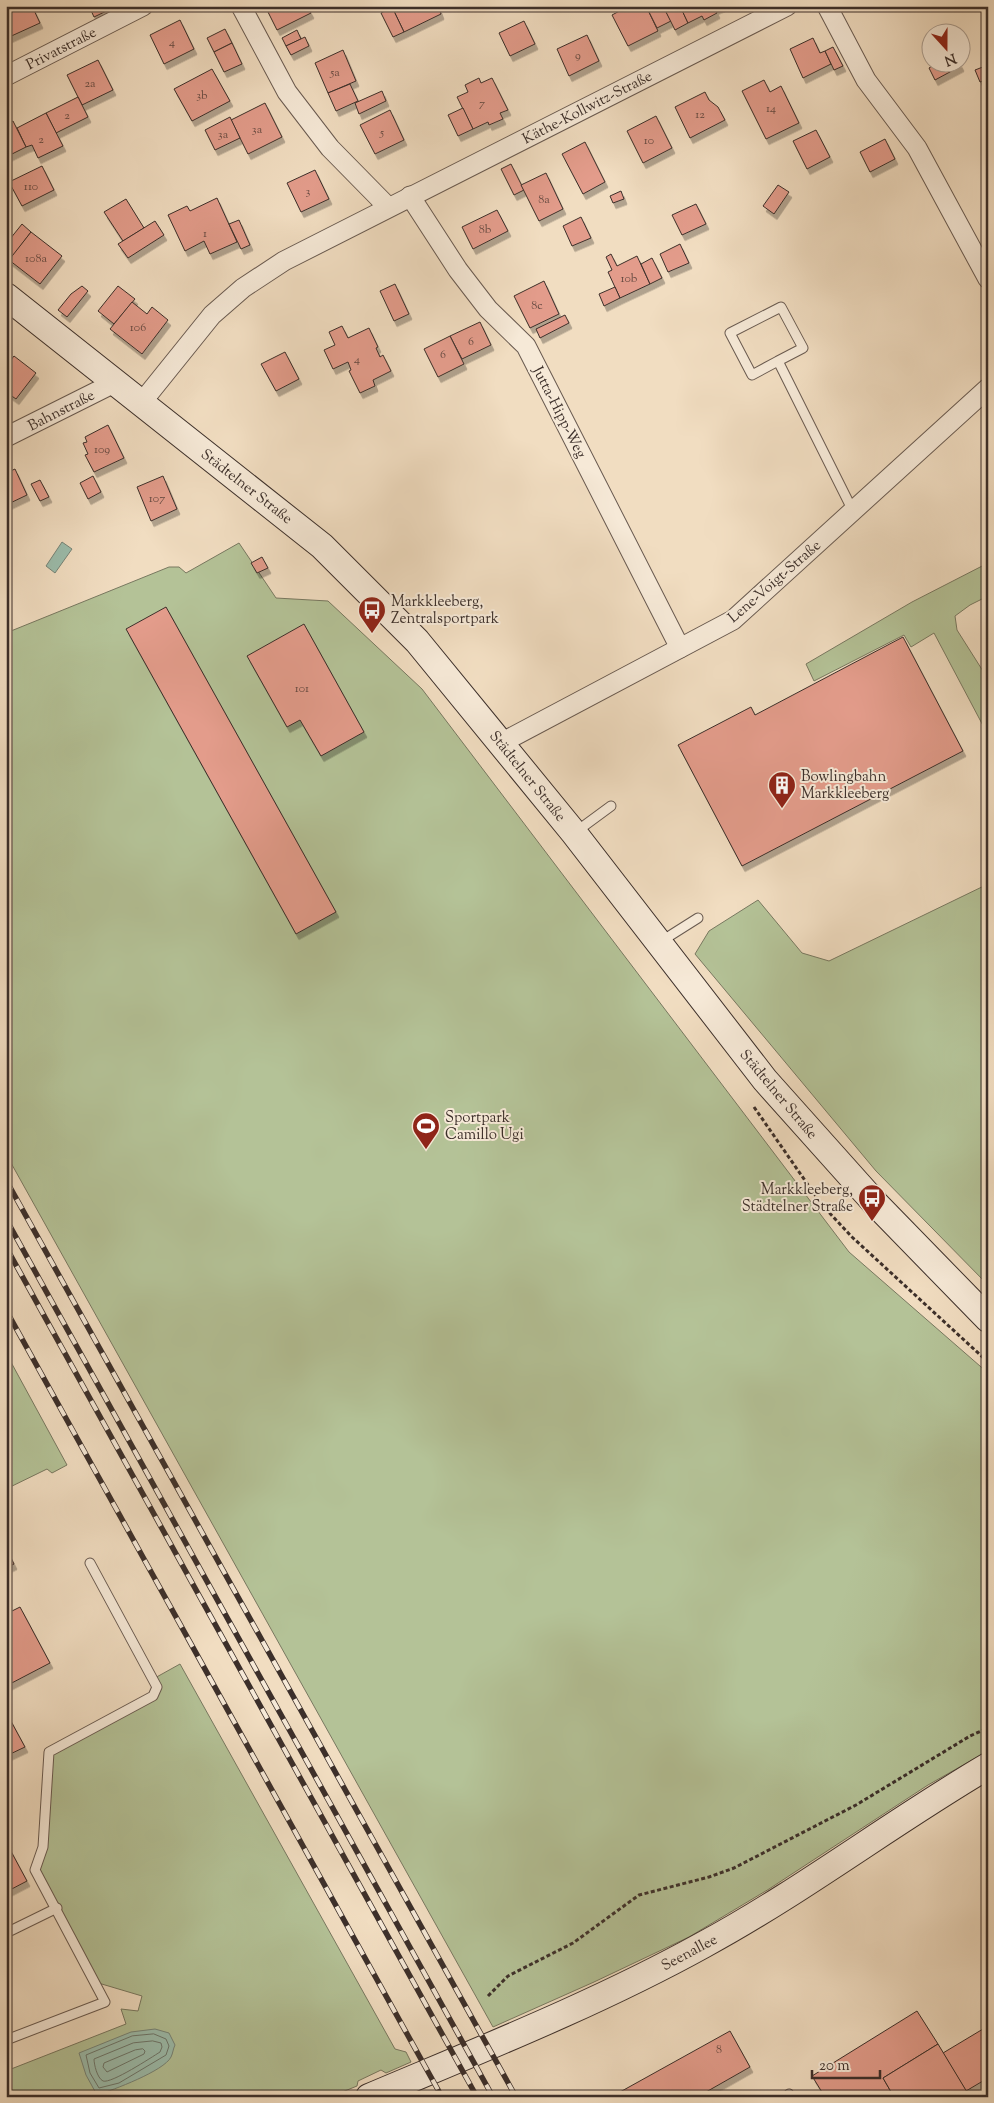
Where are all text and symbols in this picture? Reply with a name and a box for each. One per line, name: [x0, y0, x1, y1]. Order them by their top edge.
north arrow: [922, 22, 972, 72]
street label: Privatstraße: [23, 23, 100, 76]
house number: 4: [169, 34, 175, 52]
house number: 9: [575, 47, 581, 65]
text: N: [941, 47, 959, 70]
house number: 5a: [329, 64, 340, 82]
street label: Käthe-Kollwitz-Straße: [519, 67, 656, 150]
house number: 2a: [84, 75, 96, 93]
house number: 3b: [196, 87, 208, 105]
house number: 7: [479, 95, 485, 113]
house number: 14: [766, 100, 776, 118]
house number: 12: [695, 106, 705, 124]
house number: 2: [64, 107, 70, 125]
house number: 3a: [252, 121, 263, 139]
house number: 5: [379, 124, 384, 142]
house number: 3a: [218, 126, 229, 144]
house number: 2: [38, 131, 44, 149]
house number: 10: [644, 132, 654, 150]
house number: 110: [24, 178, 38, 196]
house number: 3: [306, 183, 311, 201]
house number: 8a: [538, 191, 550, 209]
house number: 8b: [479, 221, 492, 239]
house number: 1: [203, 225, 207, 243]
house number: 108a: [25, 250, 47, 268]
house number: 10b: [621, 270, 638, 288]
house number: 8c: [531, 297, 543, 315]
house number: 106: [130, 319, 146, 337]
house number: 6: [468, 333, 474, 351]
house number: 6: [440, 346, 446, 364]
house number: 4: [354, 351, 360, 369]
street label: Jutta-Hipp-Weg: [526, 362, 591, 462]
street label: Bahnstraße: [25, 386, 99, 437]
house number: 109: [94, 441, 110, 459]
street label: Städtelner Straße: [196, 445, 296, 530]
house number: 107: [149, 490, 165, 508]
street label: Lene-Voigt-Straße: [724, 536, 826, 628]
place label: Markkleeberg, Zentralsportpark: [391, 592, 499, 630]
bus stop icon: Markkleeberg, Zentralsportpark: [357, 595, 387, 634]
house number: 101: [295, 680, 309, 698]
street label: Städtelner Straße: [484, 727, 570, 827]
place label: Bowlingbahn Markkleeberg: [801, 767, 889, 805]
building icon: Bowlingbahn Markkleeberg: [767, 770, 797, 809]
street label: Städtelner Straße: [734, 1046, 822, 1144]
place label: Sportpark Camillo Ugi: [445, 1108, 524, 1146]
sports icon: Sportpark Camillo Ugi: [411, 1111, 441, 1150]
place label: Markkleeberg, Städtelner Straße: [742, 1180, 853, 1218]
bus stop icon: Markkleeberg, Städtelner Straße: [857, 1183, 887, 1222]
street label: Seenallee: [658, 1930, 722, 1977]
house number: 8: [716, 2041, 722, 2059]
scale bar: [812, 2048, 879, 2080]
text: 20 m: [819, 2056, 850, 2077]

